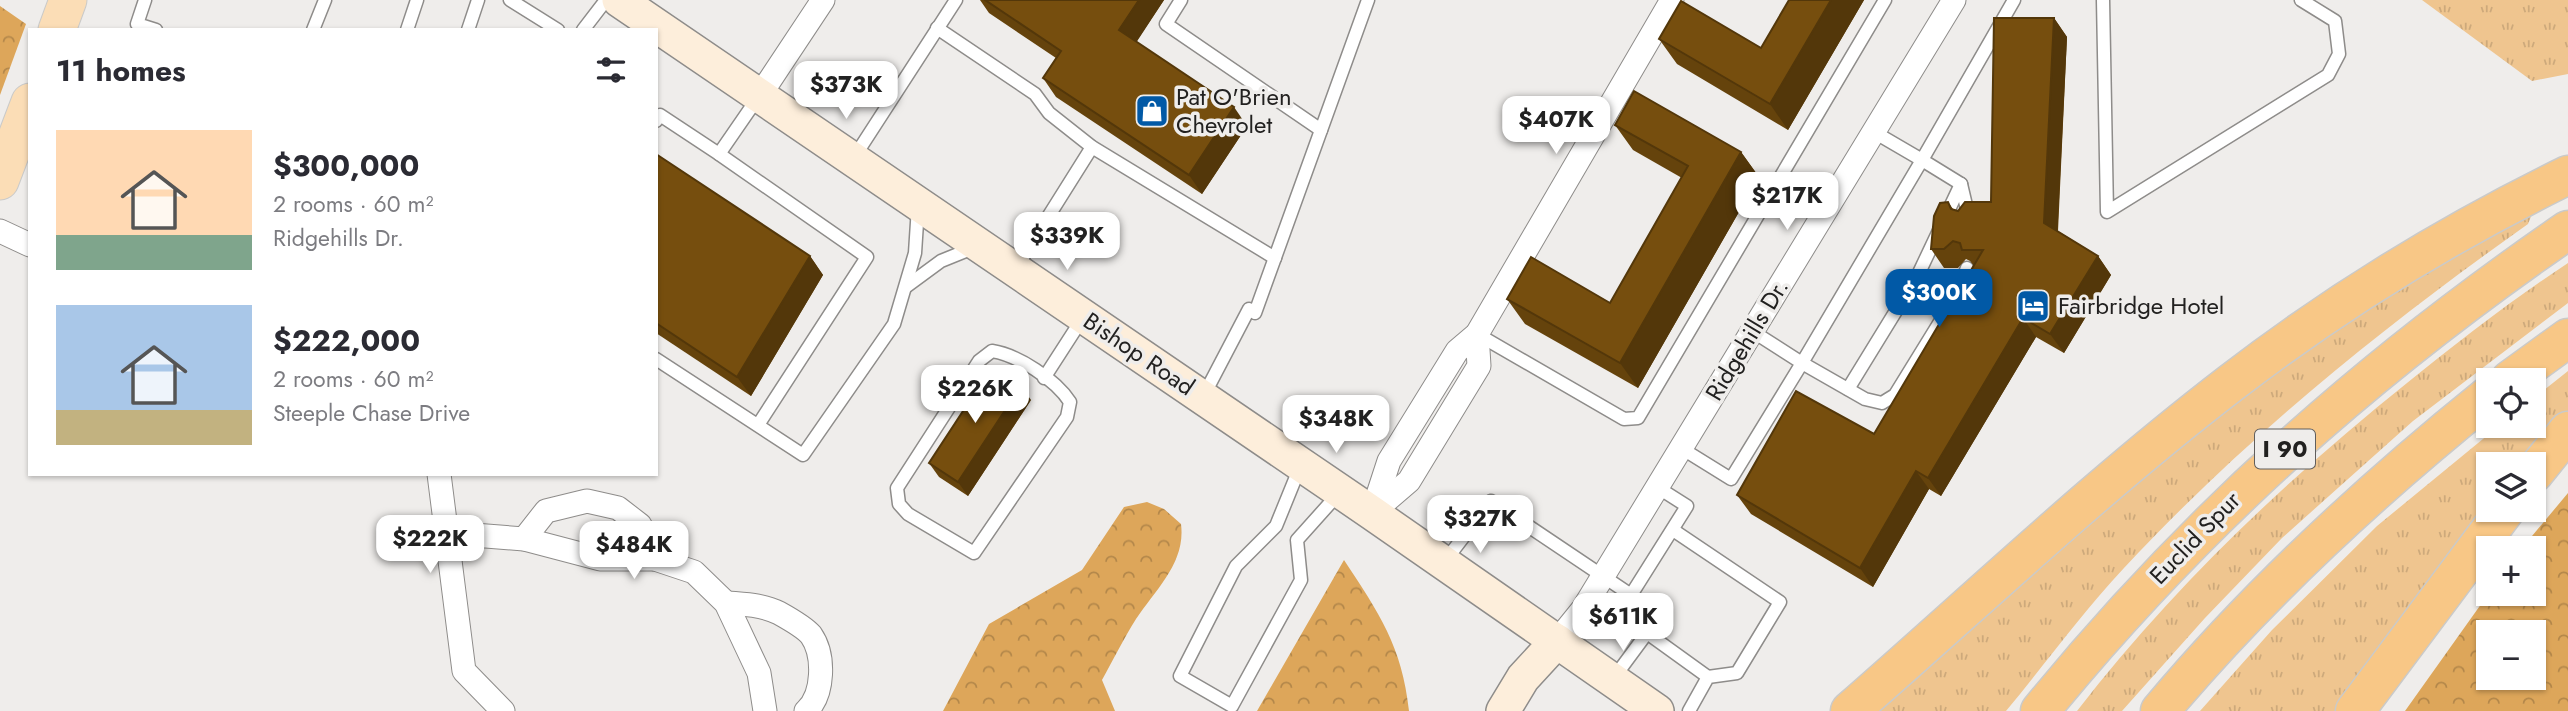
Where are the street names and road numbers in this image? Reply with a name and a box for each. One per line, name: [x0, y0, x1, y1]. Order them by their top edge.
street label: Ridgehills Dr.: [1696, 272, 1797, 407]
street label: Bishop Road: [1077, 303, 1202, 404]
road number: I 90: [2255, 430, 2315, 468]
street label: Euclid Spur: [2141, 483, 2249, 592]

